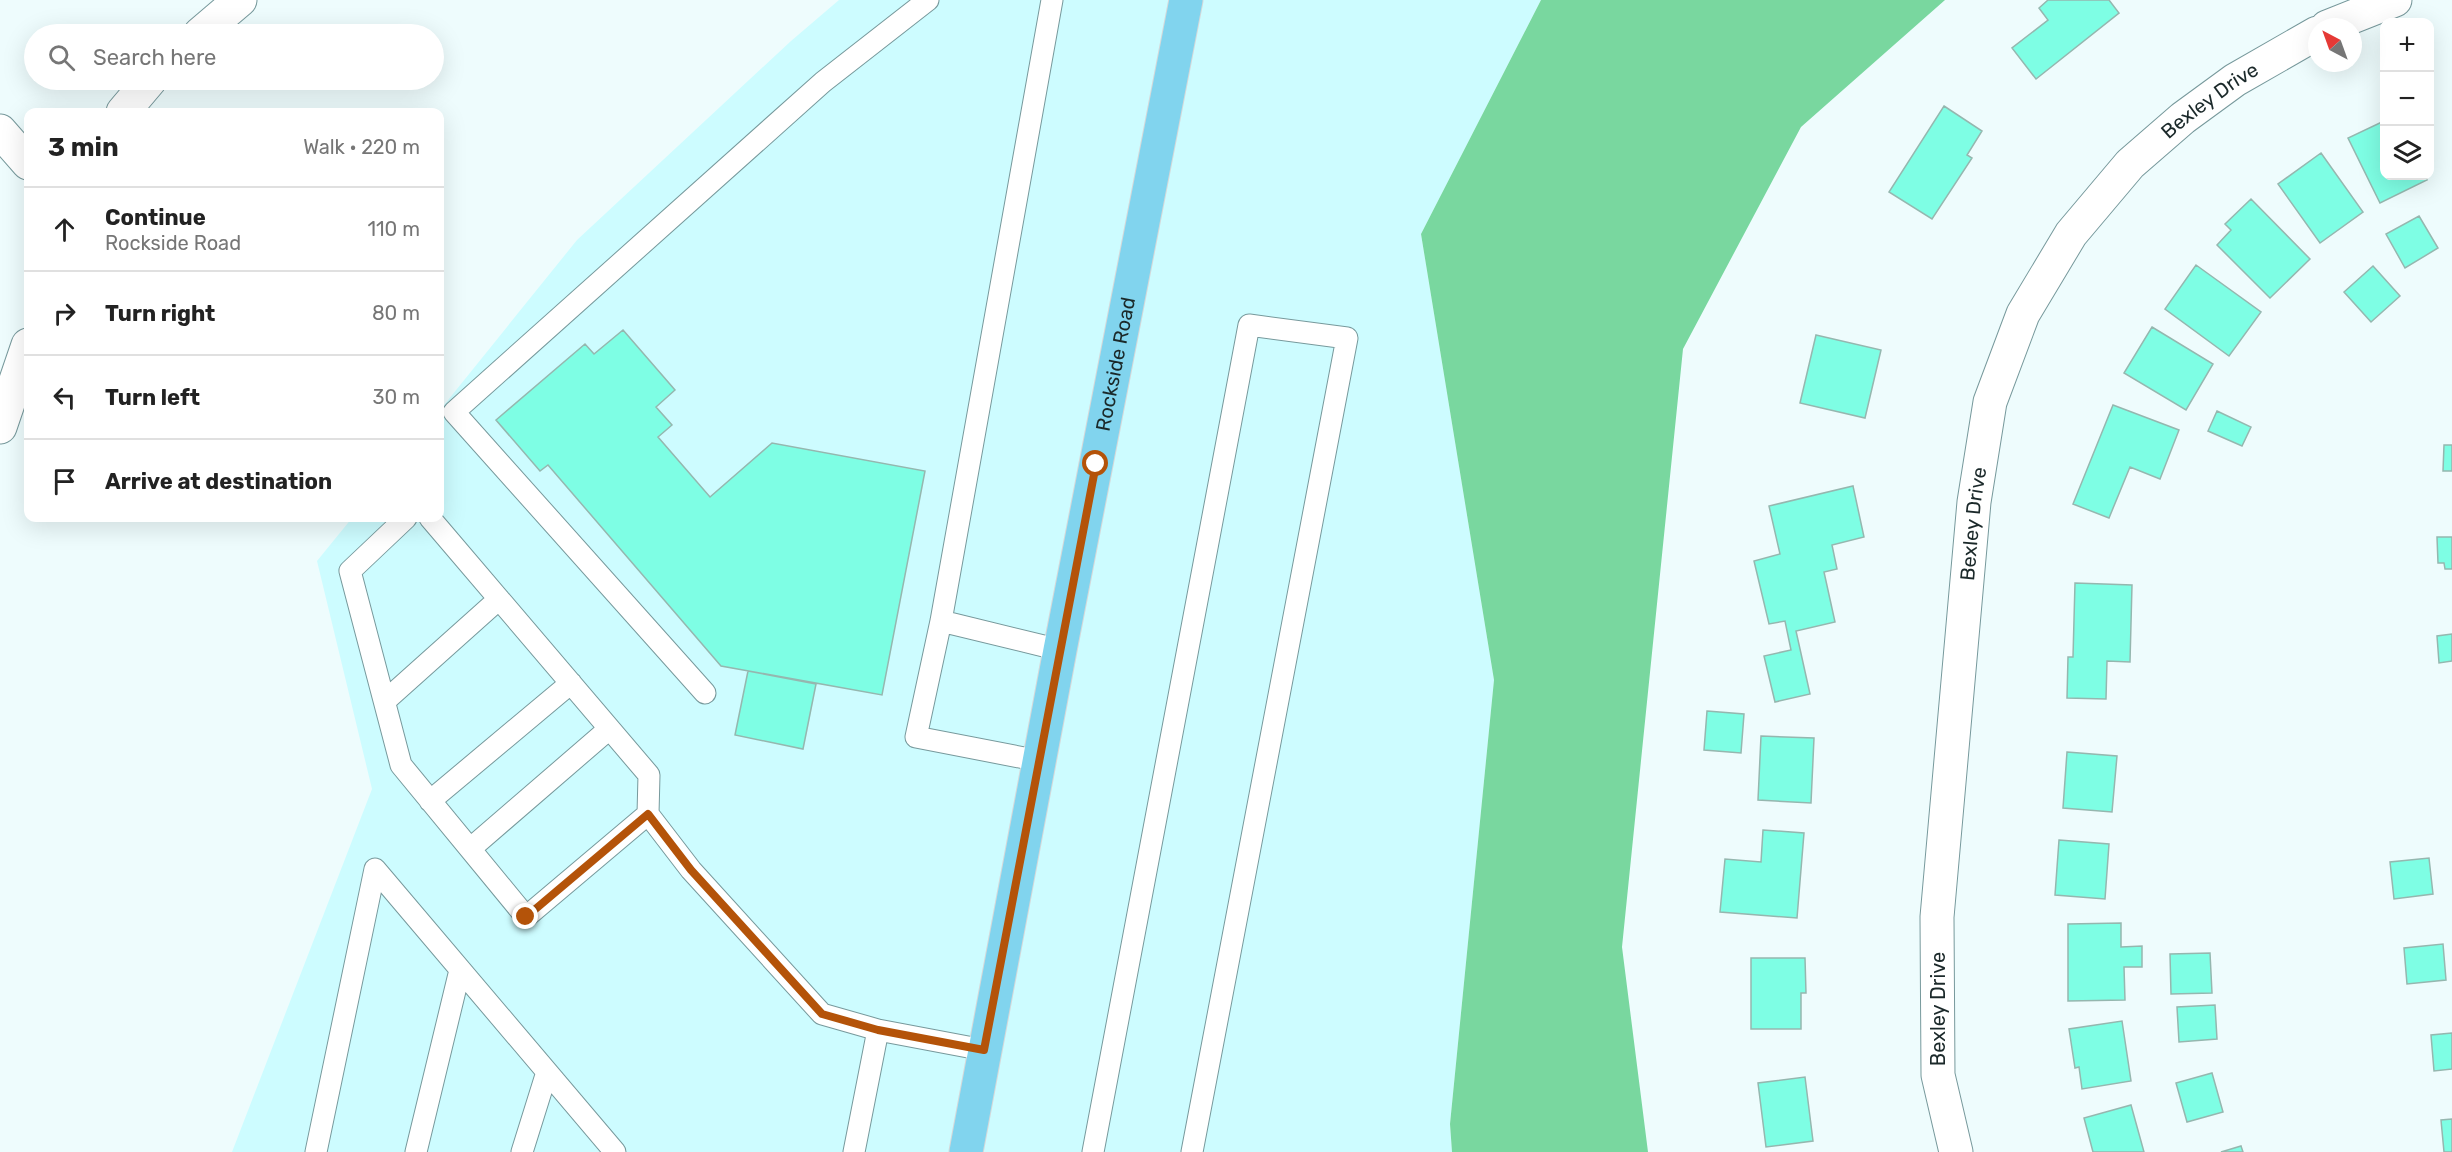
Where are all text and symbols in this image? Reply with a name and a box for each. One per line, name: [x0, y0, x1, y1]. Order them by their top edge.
north arrow: [2308, 18, 2362, 72]
map controls: [2380, 18, 2434, 180]
button: +: [2380, 18, 2434, 72]
search box: [24, 24, 444, 90]
icon: search: [45, 41, 78, 74]
text: Search here: [93, 44, 216, 71]
street label: Bexley Drive: [2156, 57, 2262, 144]
button: −: [2380, 72, 2434, 126]
button: layers: [2380, 126, 2434, 180]
text: 3 min: [48, 132, 119, 163]
text: Walk · 220 m: [303, 135, 420, 159]
text: Continue: [105, 204, 206, 231]
icon: ahead: [48, 213, 81, 246]
text: 110 m: [368, 217, 420, 241]
text: Rockside Road: [105, 231, 241, 255]
street label: Rockside Road: [1091, 295, 1140, 433]
icon: right: [48, 297, 81, 330]
text: Turn right: [105, 300, 215, 327]
text: 80 m: [372, 301, 420, 325]
icon: left: [48, 381, 81, 414]
text: Turn left: [105, 384, 200, 411]
text: 30 m: [373, 385, 420, 409]
route start: [1082, 450, 1108, 476]
icon: arrive: [48, 465, 81, 498]
street label: Bexley Drive: [1955, 465, 1991, 582]
text: Arrive at destination: [105, 468, 332, 495]
route end: [512, 903, 538, 929]
street label: Bexley Drive: [1926, 952, 1950, 1066]

